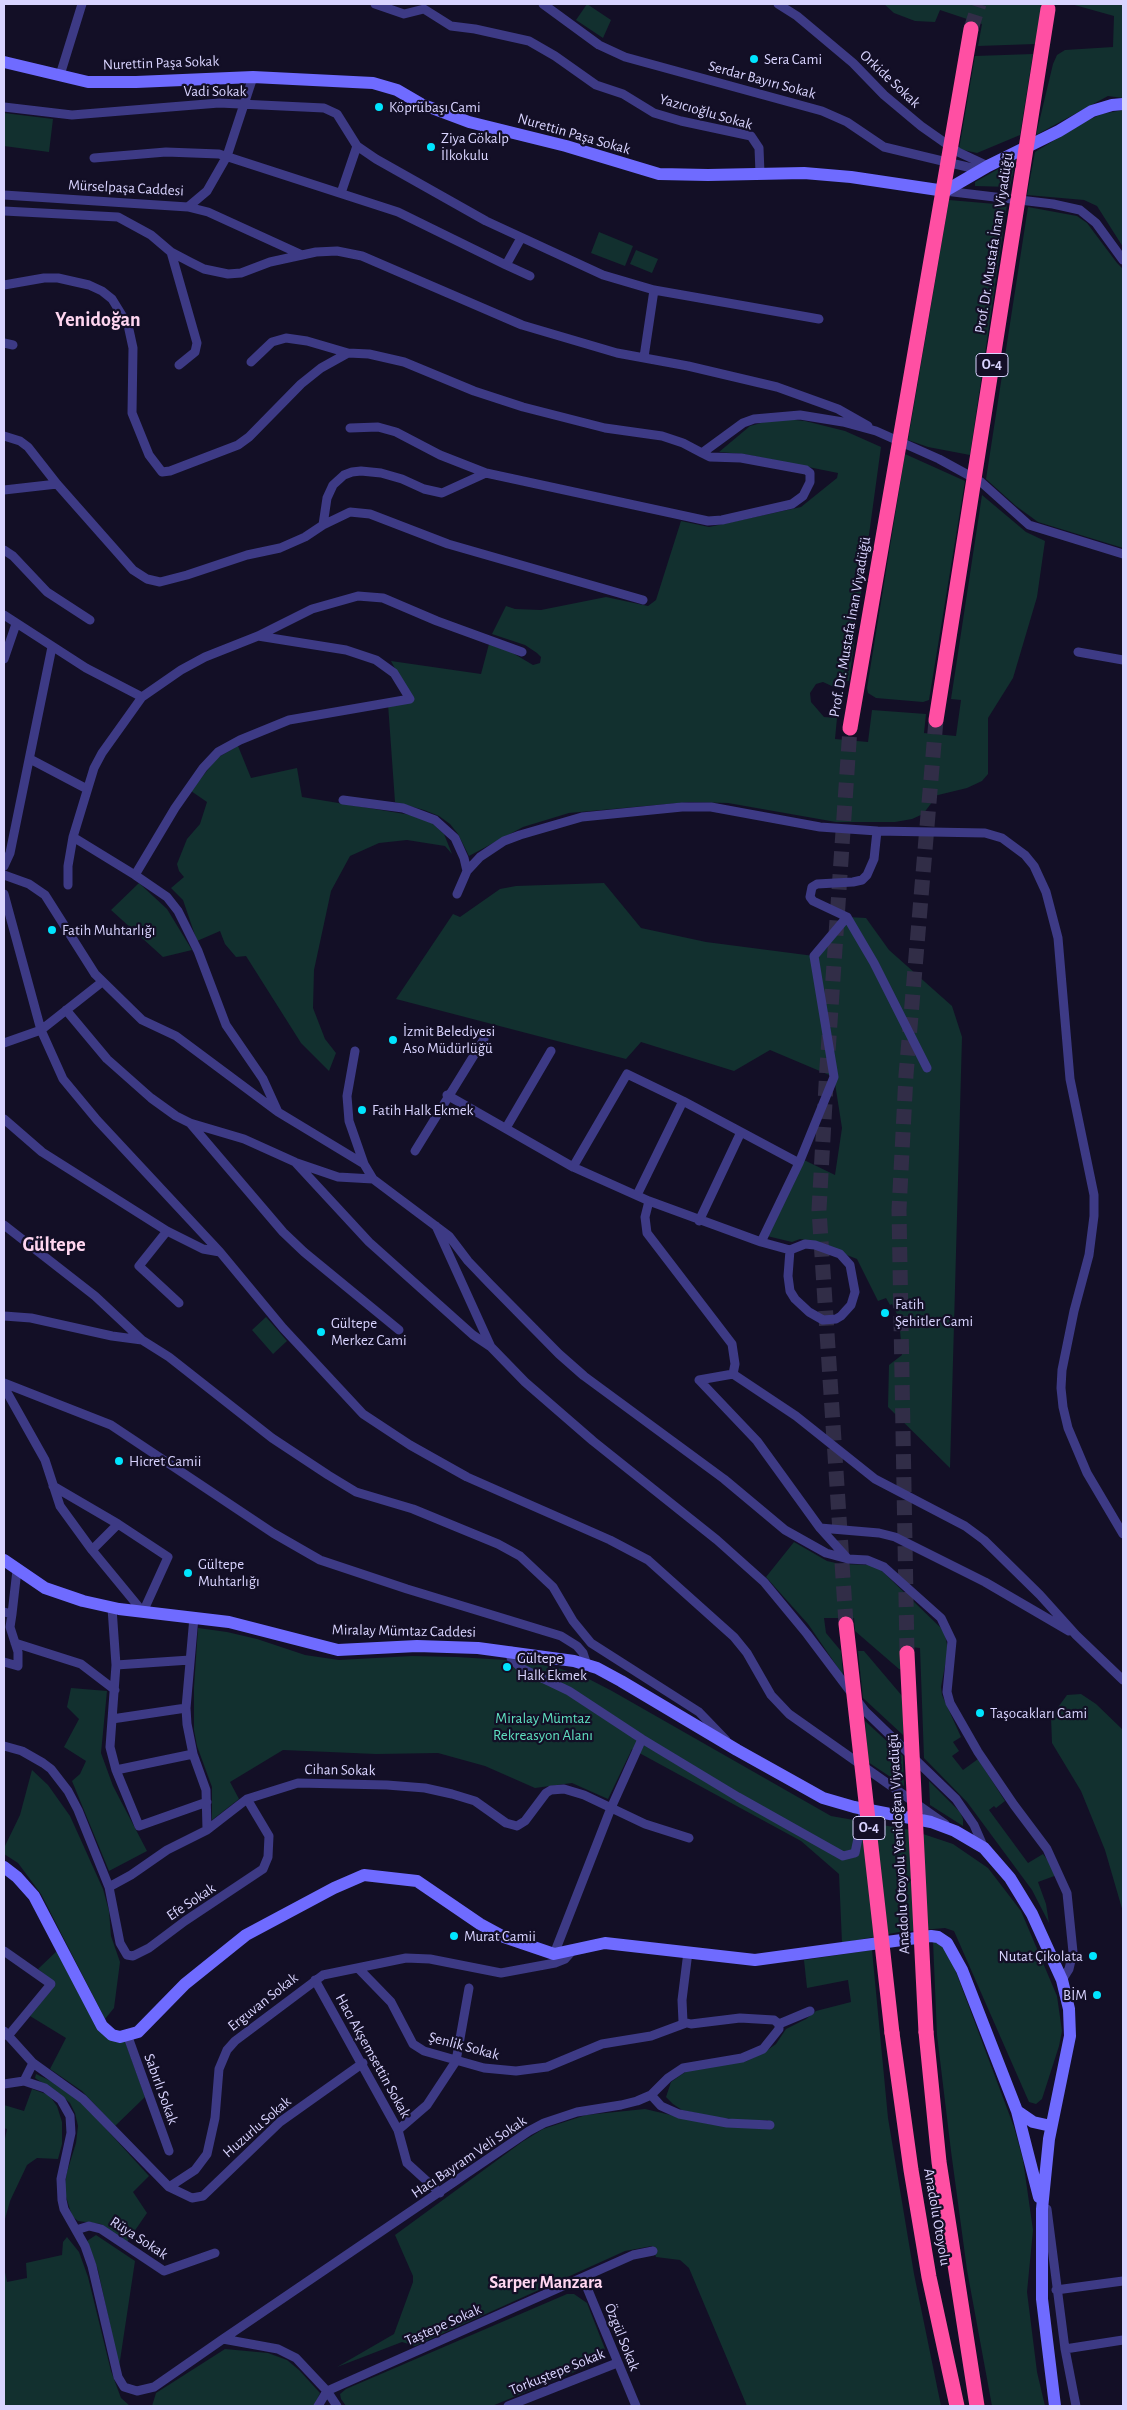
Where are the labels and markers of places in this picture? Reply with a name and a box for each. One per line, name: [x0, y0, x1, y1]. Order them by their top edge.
place label: Sera Cami: [764, 50, 822, 68]
marker: Sera Cami: [748, 53, 760, 65]
place label: Köprübaşı Cami: [389, 98, 481, 116]
marker: Köprübaşı Cami: [373, 101, 385, 113]
place label: Ziya Gökalp İlkokulu: [441, 129, 509, 164]
marker: Ziya Gökalp İlkokulu: [425, 141, 437, 153]
place label: Fatih Muhtarlığı: [62, 921, 155, 939]
marker: Fatih Muhtarlığı: [46, 924, 58, 936]
place label: İzmit Belediyesi Aso Müdürlüğü: [403, 1022, 495, 1057]
marker: İzmit Belediyesi Aso Müdürlüğü: [387, 1034, 399, 1046]
place label: Fatih Halk Ekmek: [372, 1101, 473, 1119]
marker: Fatih Halk Ekmek: [356, 1104, 368, 1116]
place label: Fatih Şehitler Cami: [895, 1295, 973, 1330]
marker: Fatih Şehitler Cami: [879, 1307, 891, 1319]
place label: Gültepe Merkez Cami: [331, 1314, 407, 1349]
marker: Gültepe Merkez Cami: [315, 1326, 327, 1338]
place label: Hicret Camii: [129, 1452, 201, 1470]
marker: Hicret Camii: [113, 1455, 125, 1467]
place label: Gültepe Muhtarlığı: [198, 1555, 260, 1590]
marker: Gültepe Muhtarlığı: [182, 1567, 194, 1579]
place label: Gültepe Halk Ekmek: [517, 1649, 587, 1684]
marker: Gültepe Halk Ekmek: [501, 1661, 513, 1673]
place label: Taşocakları Cami: [990, 1704, 1087, 1722]
marker: Taşocakları Cami: [974, 1707, 986, 1719]
place label: Murat Camii: [464, 1927, 536, 1945]
marker: Murat Camii: [448, 1930, 460, 1942]
place label: Nutat Çikolata: [999, 1947, 1083, 1965]
marker: Nutat Çikolata: [1087, 1950, 1099, 1962]
place label: BİM: [1063, 1986, 1087, 2004]
marker: BİM: [1091, 1989, 1103, 2001]

